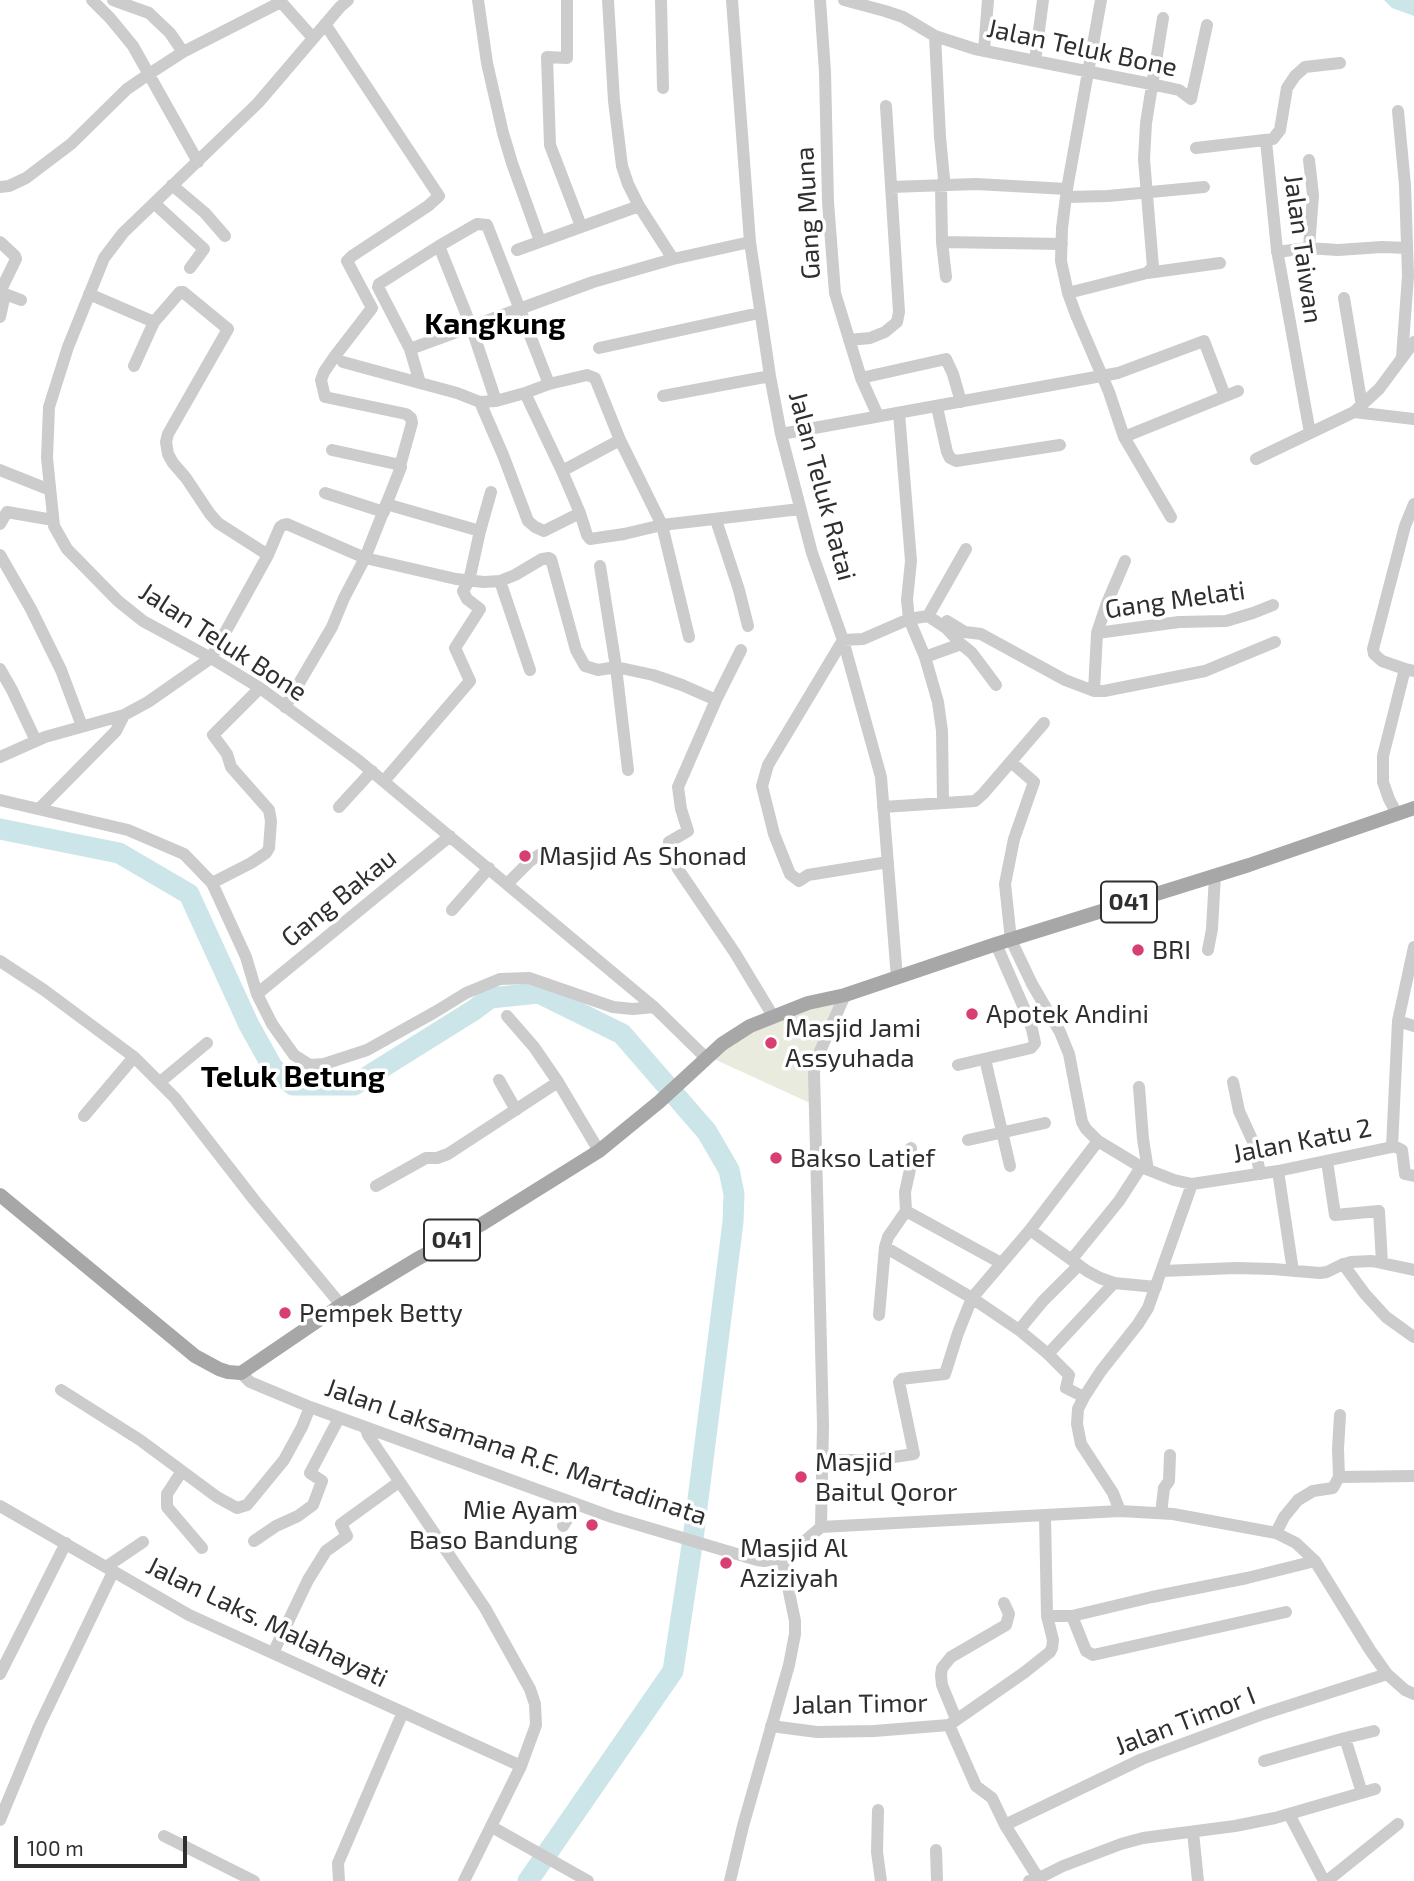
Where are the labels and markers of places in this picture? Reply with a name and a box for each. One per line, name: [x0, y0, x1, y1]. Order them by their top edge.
place label: Masjid As Shonad: [539, 840, 747, 872]
marker: Masjid As Shonad: [517, 848, 533, 864]
place label: BRI: [1152, 934, 1191, 966]
marker: BRI: [1130, 942, 1146, 958]
place label: Apotek Andini: [986, 998, 1149, 1030]
marker: Apotek Andini: [964, 1006, 980, 1022]
place label: Masjid Jami Assyuhada: [785, 1012, 921, 1074]
marker: Masjid Jami Assyuhada: [763, 1035, 779, 1051]
place label: Bakso Latief: [790, 1142, 935, 1174]
marker: Bakso Latief: [768, 1150, 784, 1166]
place label: Pempek Betty: [299, 1297, 463, 1329]
marker: Pempek Betty: [277, 1305, 293, 1321]
place label: Masjid Baitul Qoror: [815, 1446, 958, 1508]
marker: Masjid Baitul Qoror: [793, 1469, 809, 1485]
place label: Mie Ayam Baso Bandung: [409, 1494, 578, 1556]
marker: Mie Ayam Baso Bandung: [584, 1517, 600, 1533]
place label: Masjid Al Aziziyah: [740, 1532, 848, 1594]
marker: Masjid Al Aziziyah: [718, 1555, 734, 1571]

